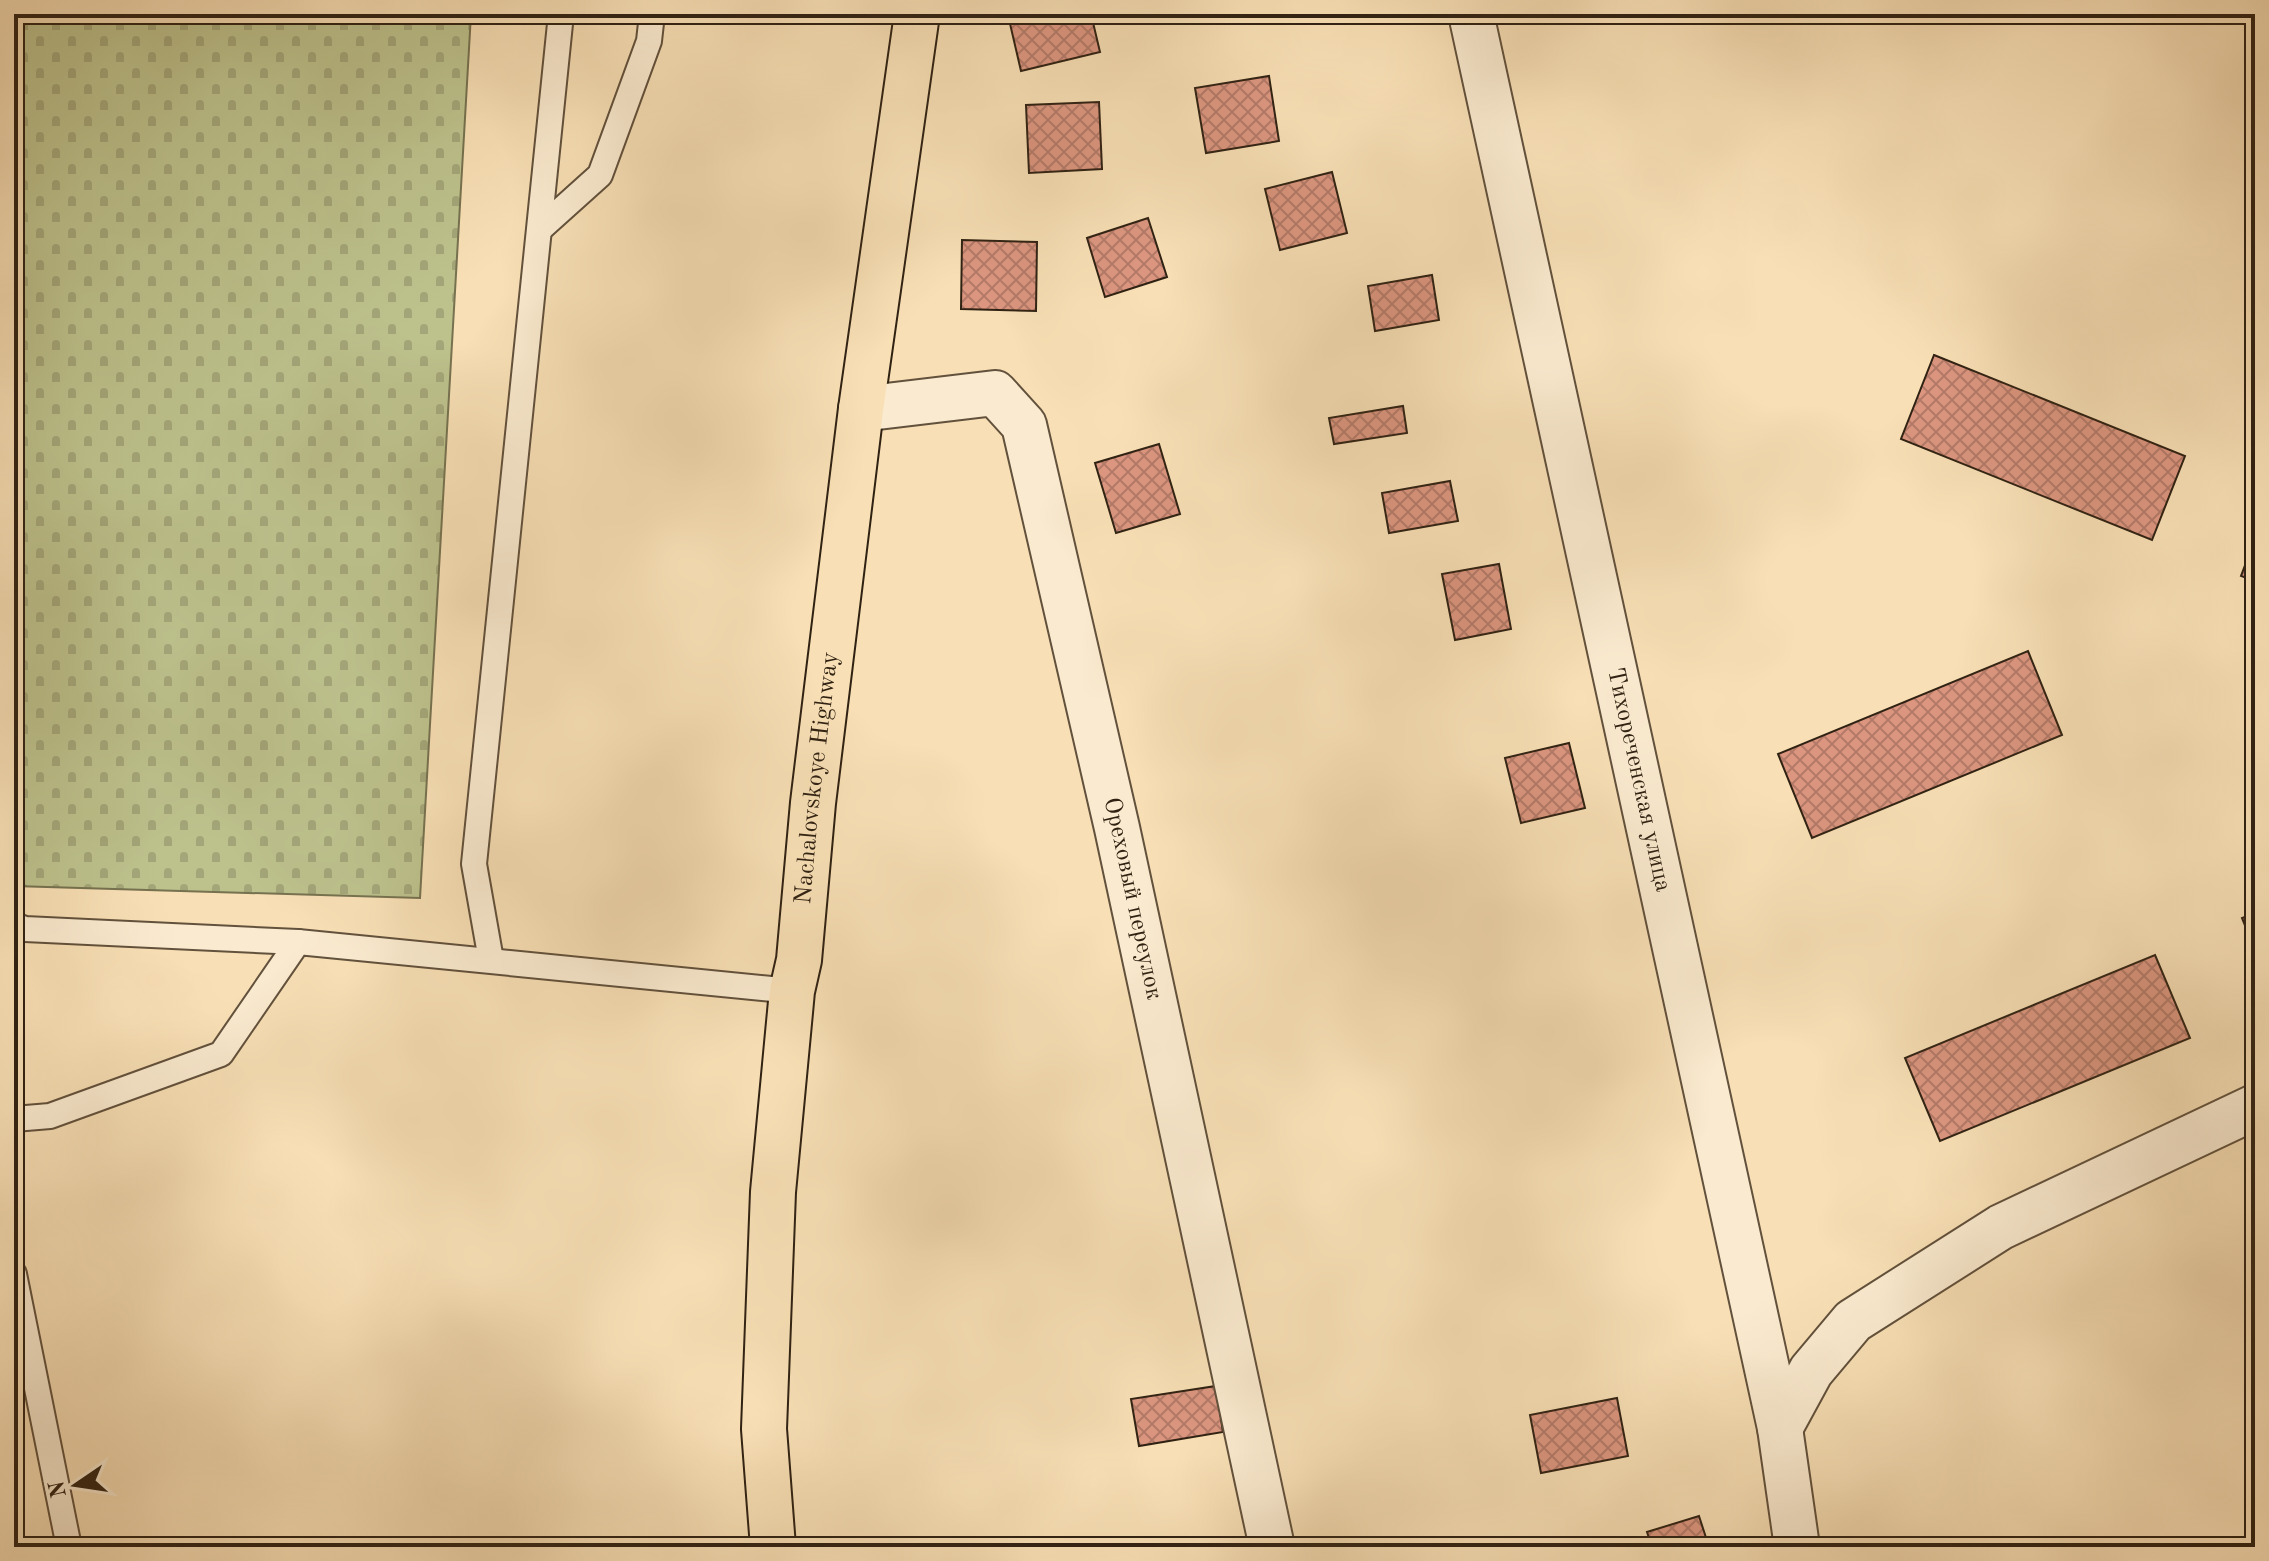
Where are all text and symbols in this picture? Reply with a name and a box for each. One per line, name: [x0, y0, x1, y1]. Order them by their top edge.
street label: Nachalovskoye Highway: [792, 650, 843, 905]
street label: Тихореченская улица: [1602, 666, 1675, 894]
street label: Ореховый переулок: [1098, 795, 1166, 1002]
north arrow: [36, 1445, 116, 1525]
text: N: [46, 1478, 71, 1500]

